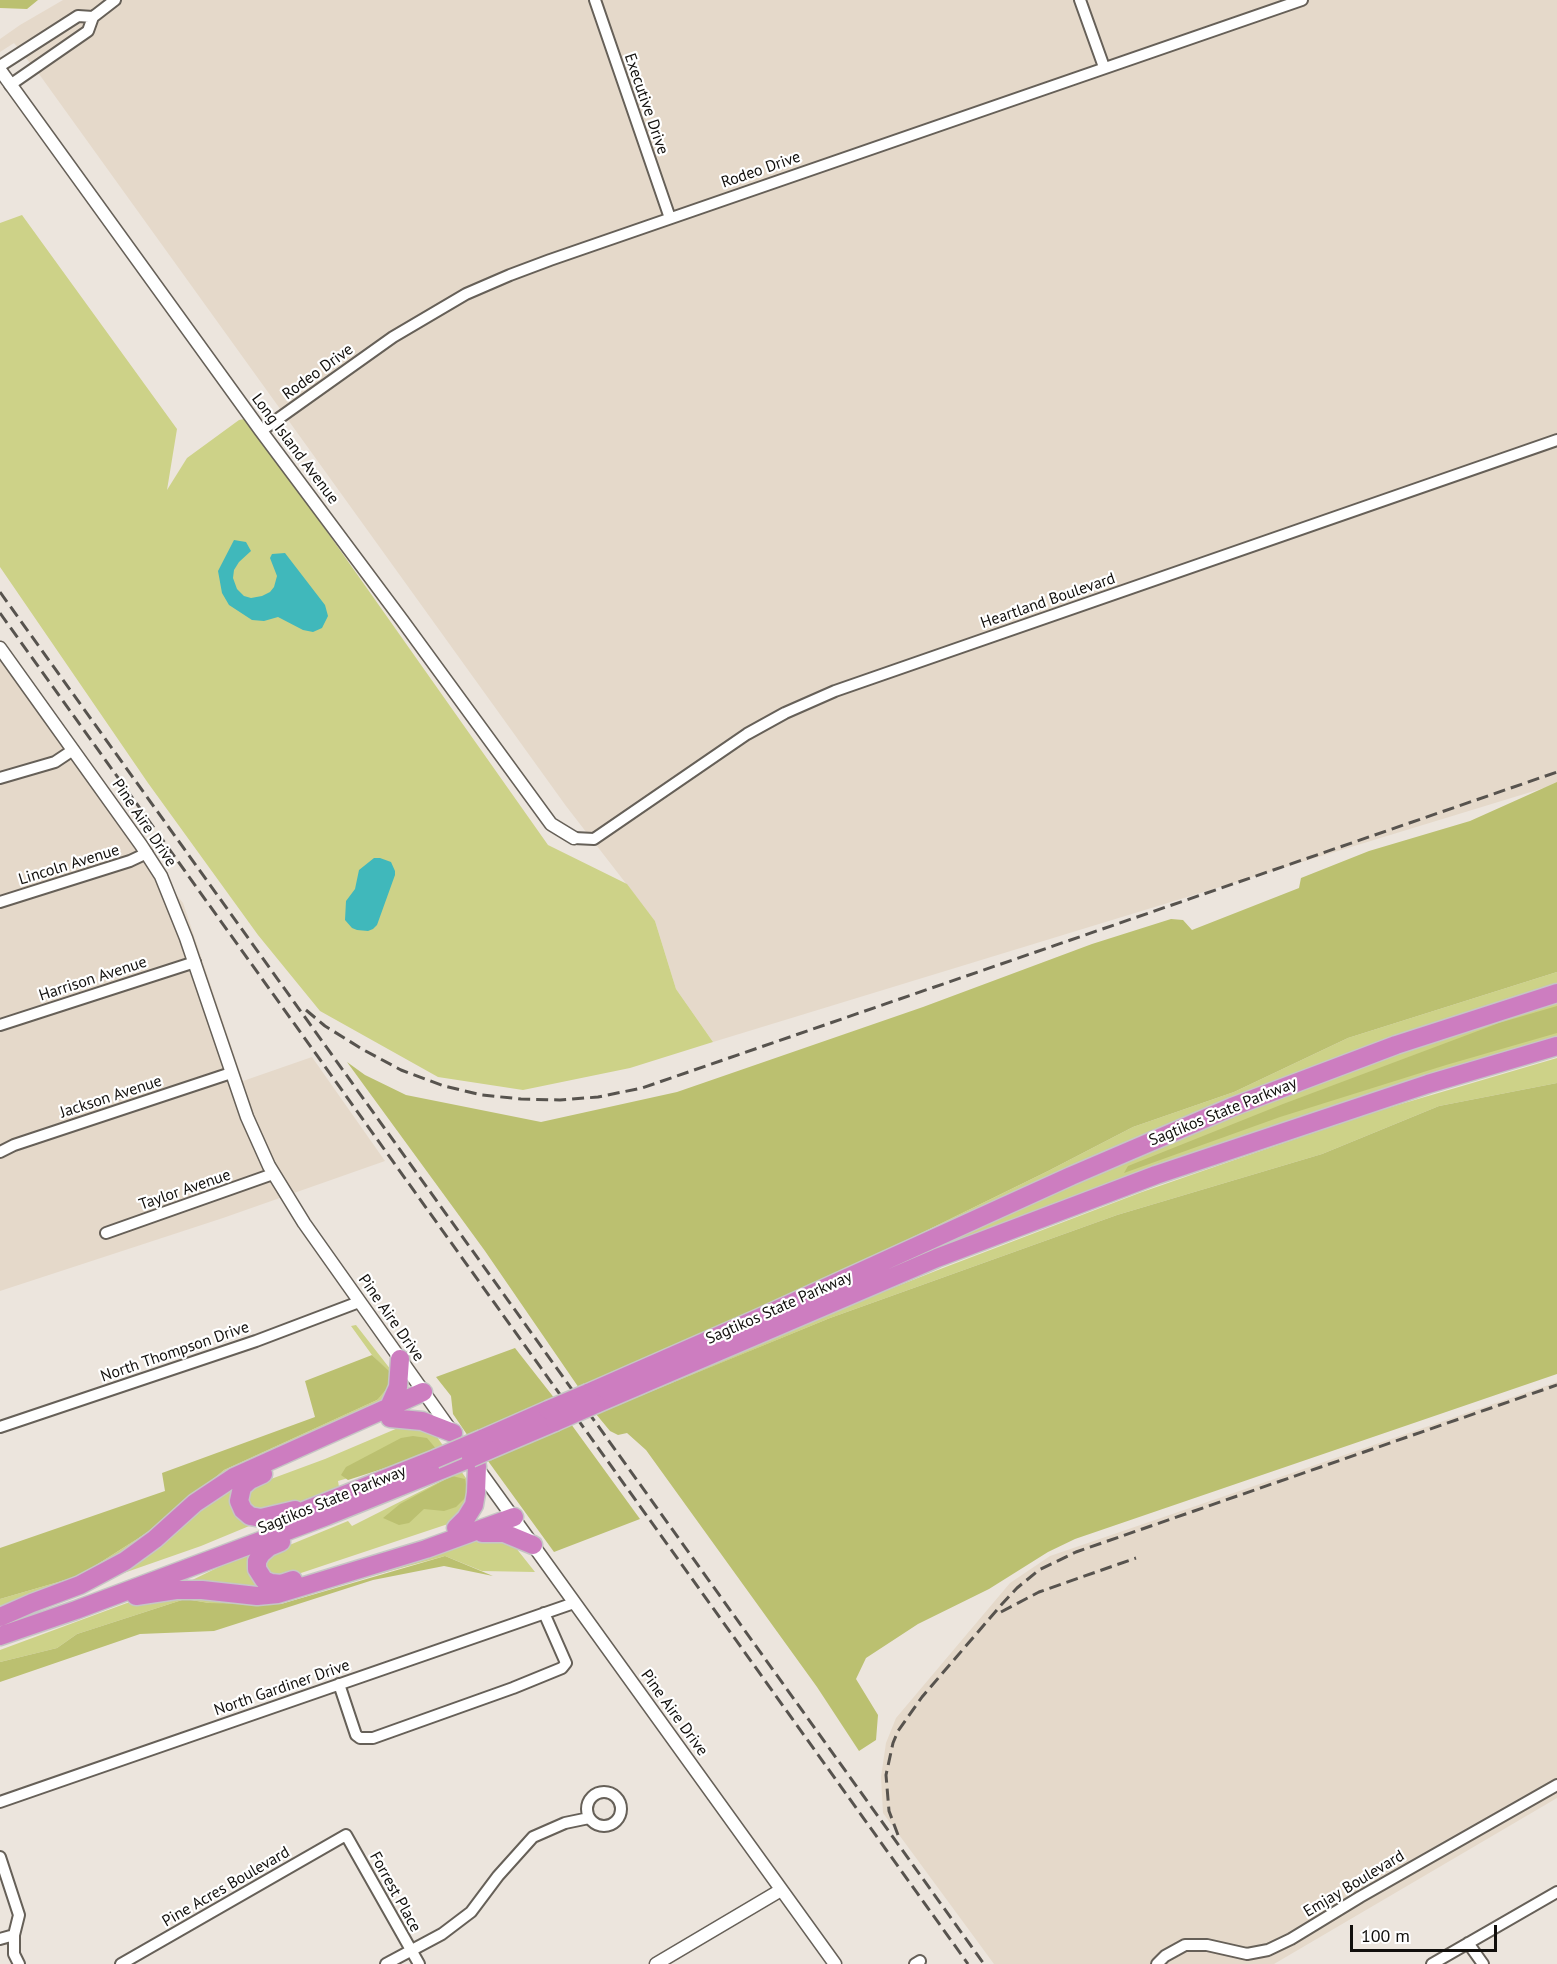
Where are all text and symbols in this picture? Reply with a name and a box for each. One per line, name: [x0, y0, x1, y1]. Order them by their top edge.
street label: Executive Drive: [620, 51, 672, 157]
street label: Rodeo Drive: [719, 147, 803, 193]
street label: Rodeo Drive: [279, 340, 357, 404]
street label: Long Island Avenue: [247, 390, 343, 508]
street label: Heartland Boulevard: [978, 569, 1118, 633]
street label: Pine Aire Drive: [108, 775, 180, 871]
street label: Lincoln Avenue: [16, 841, 122, 889]
street label: Harrison Avenue: [37, 953, 149, 1005]
street label: Jackson Avenue: [58, 1072, 164, 1122]
street label: Sagtikos State Parkway: [1146, 1074, 1300, 1150]
street label: Taylor Avenue: [137, 1165, 233, 1215]
street label: Sagtikos State Parkway: [703, 1267, 855, 1349]
street label: Pine Aire Drive: [354, 1271, 428, 1365]
street label: North Thompson Drive: [98, 1318, 252, 1386]
street label: Sagtikos State Parkway: [255, 1462, 409, 1538]
street label: North Gardiner Drive: [212, 1656, 352, 1720]
street label: Pine Aire Drive: [636, 1666, 712, 1760]
street label: Pine Acres Boulevard: [159, 1843, 293, 1931]
street label: Emjay Boulevard: [1300, 1846, 1408, 1922]
street label: Forrest Place: [365, 1849, 425, 1935]
scale bar: [1353, 1913, 1500, 1951]
text: 100 m: [1361, 1924, 1410, 1947]

